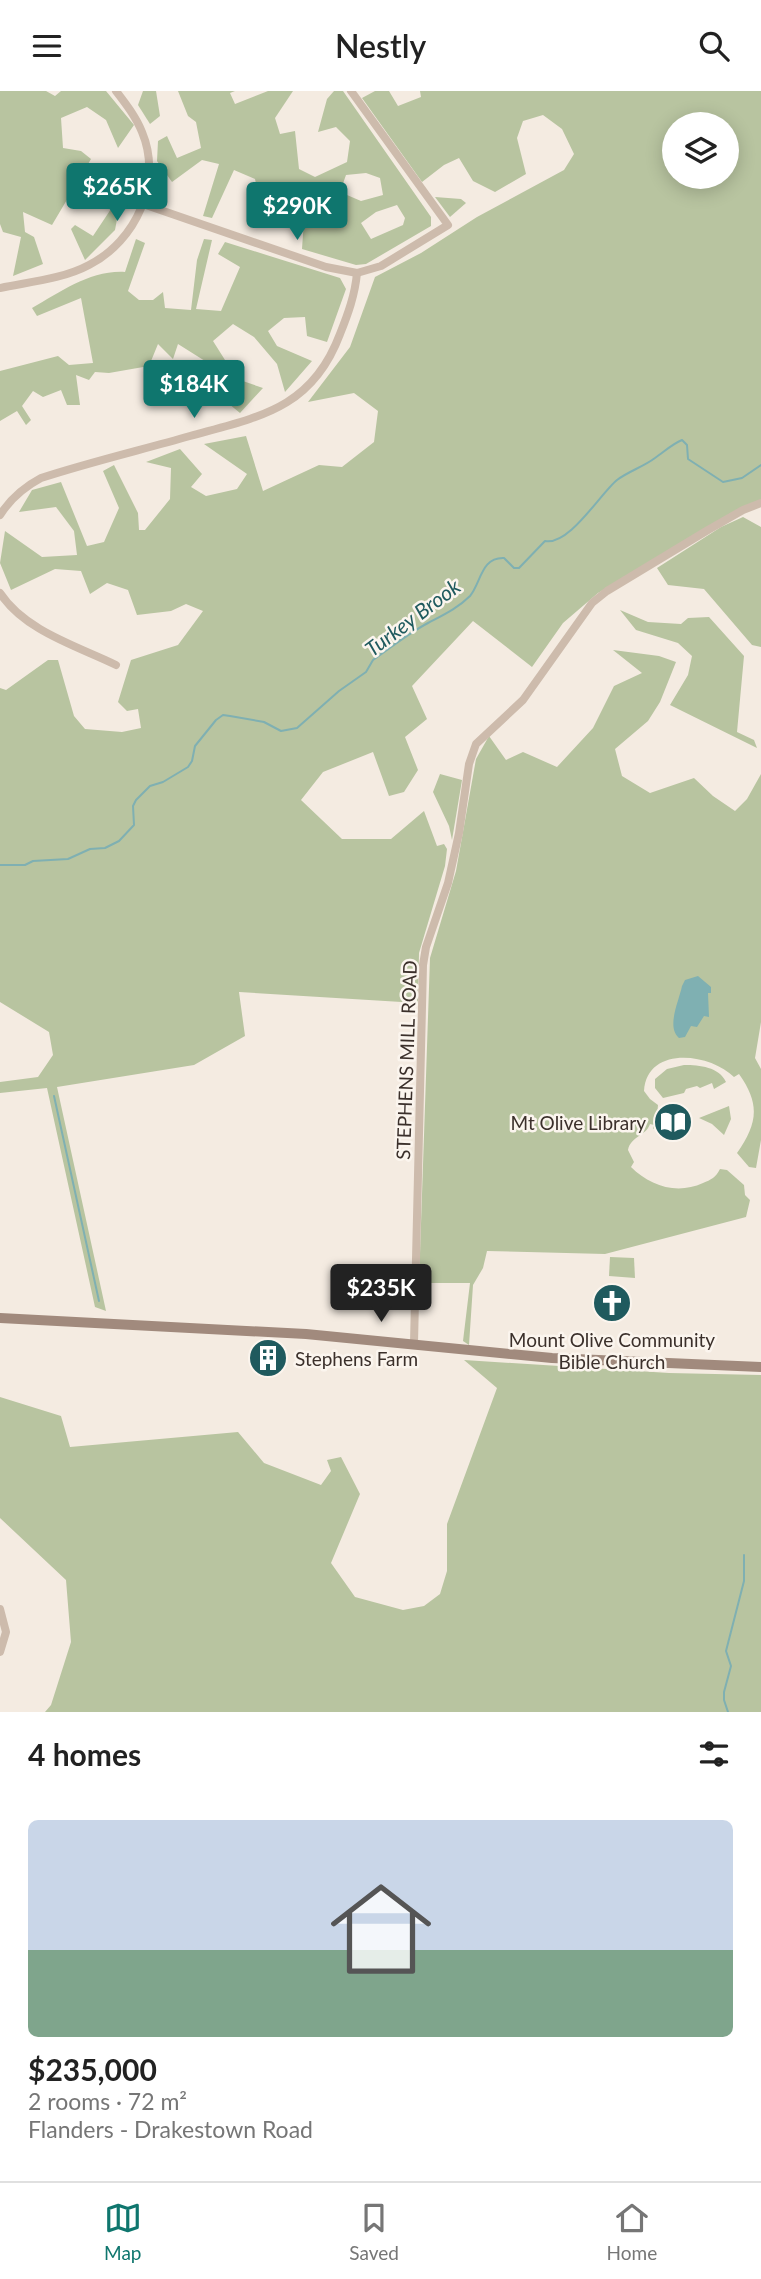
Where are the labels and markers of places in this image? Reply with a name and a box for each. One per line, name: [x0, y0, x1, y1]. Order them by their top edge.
pin: $265K: [68, 163, 166, 223]
pin: $290K: [248, 183, 346, 242]
pin: $184K: [145, 361, 243, 420]
library icon: Mt Olive Library: [652, 1101, 694, 1143]
place label: Mt Olive Library: [511, 1111, 646, 1134]
pin: $235K: [332, 1265, 430, 1324]
church icon: Mount Olive Community Bible Church: [591, 1282, 633, 1324]
place label: Mount Olive Community Bible Church: [509, 1328, 715, 1373]
building icon: Stephens Farm: [247, 1337, 289, 1379]
place label: Stephens Farm: [295, 1347, 418, 1370]

